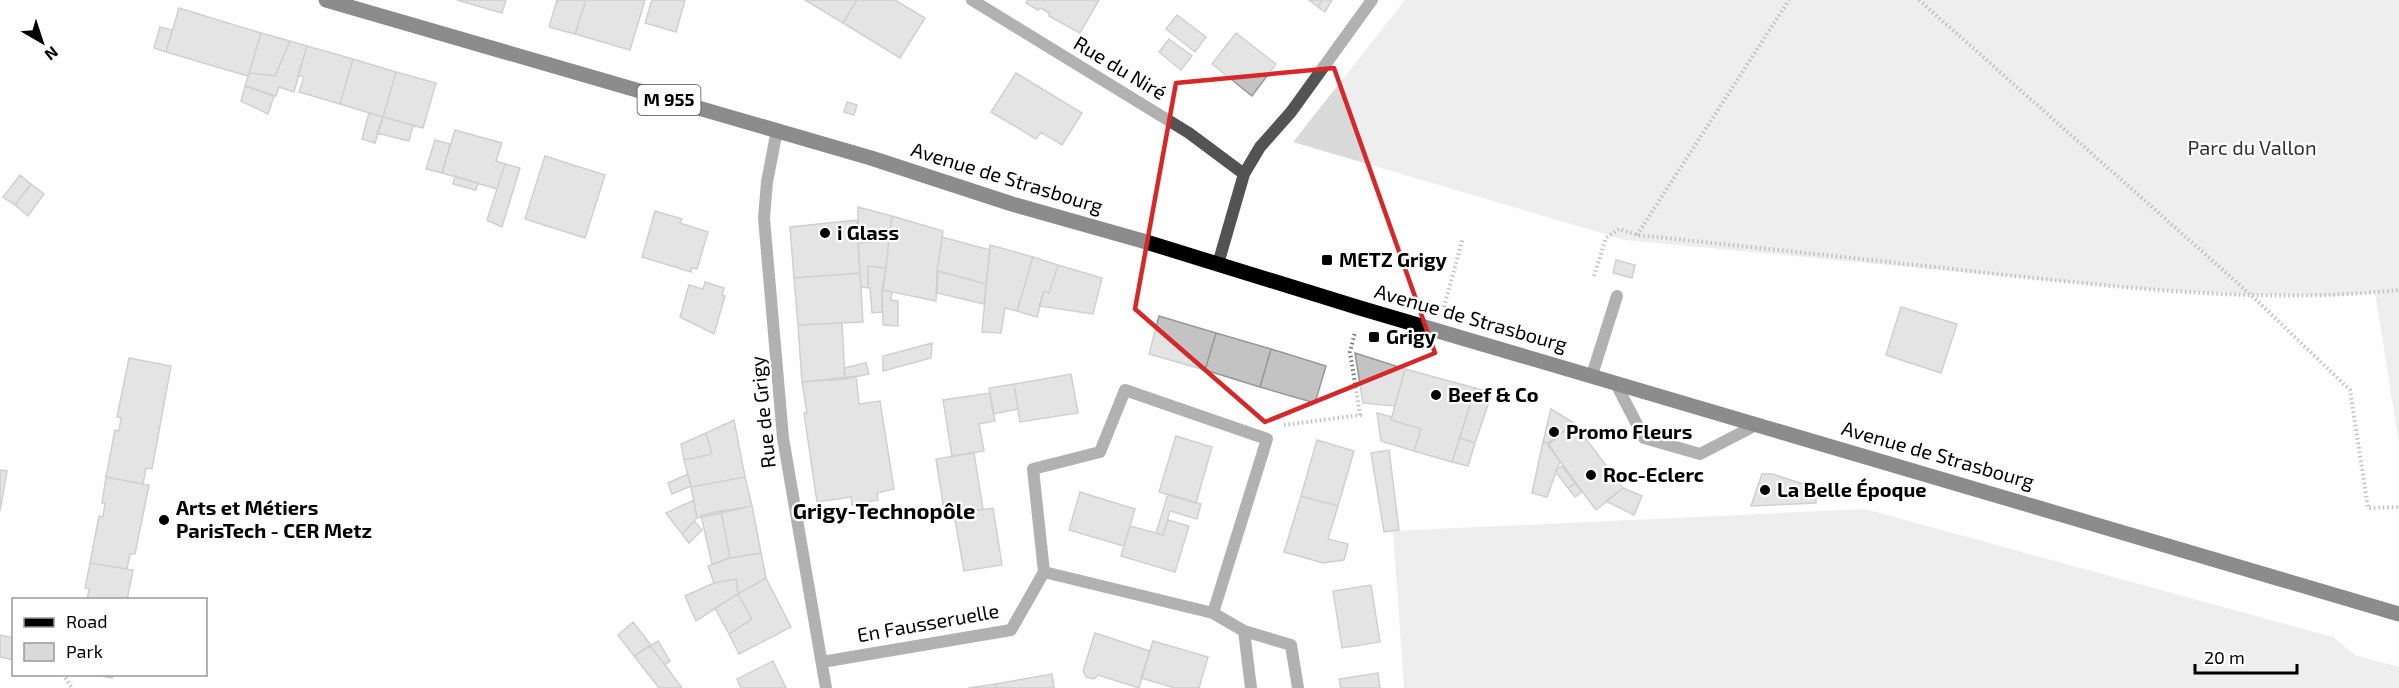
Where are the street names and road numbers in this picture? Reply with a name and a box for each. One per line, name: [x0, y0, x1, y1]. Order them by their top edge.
street label: Rue du Niré: [1070, 30, 1171, 104]
road number: M 955: [638, 85, 700, 115]
street label: Avenue de Strasbourg: [908, 136, 1106, 218]
street label: Avenue de Strasbourg: [1372, 278, 1570, 356]
street label: Rue de Grigy: [744, 354, 780, 470]
street label: Avenue de Strasbourg: [1839, 415, 2037, 493]
street label: En Fausseruelle: [855, 598, 1001, 646]

